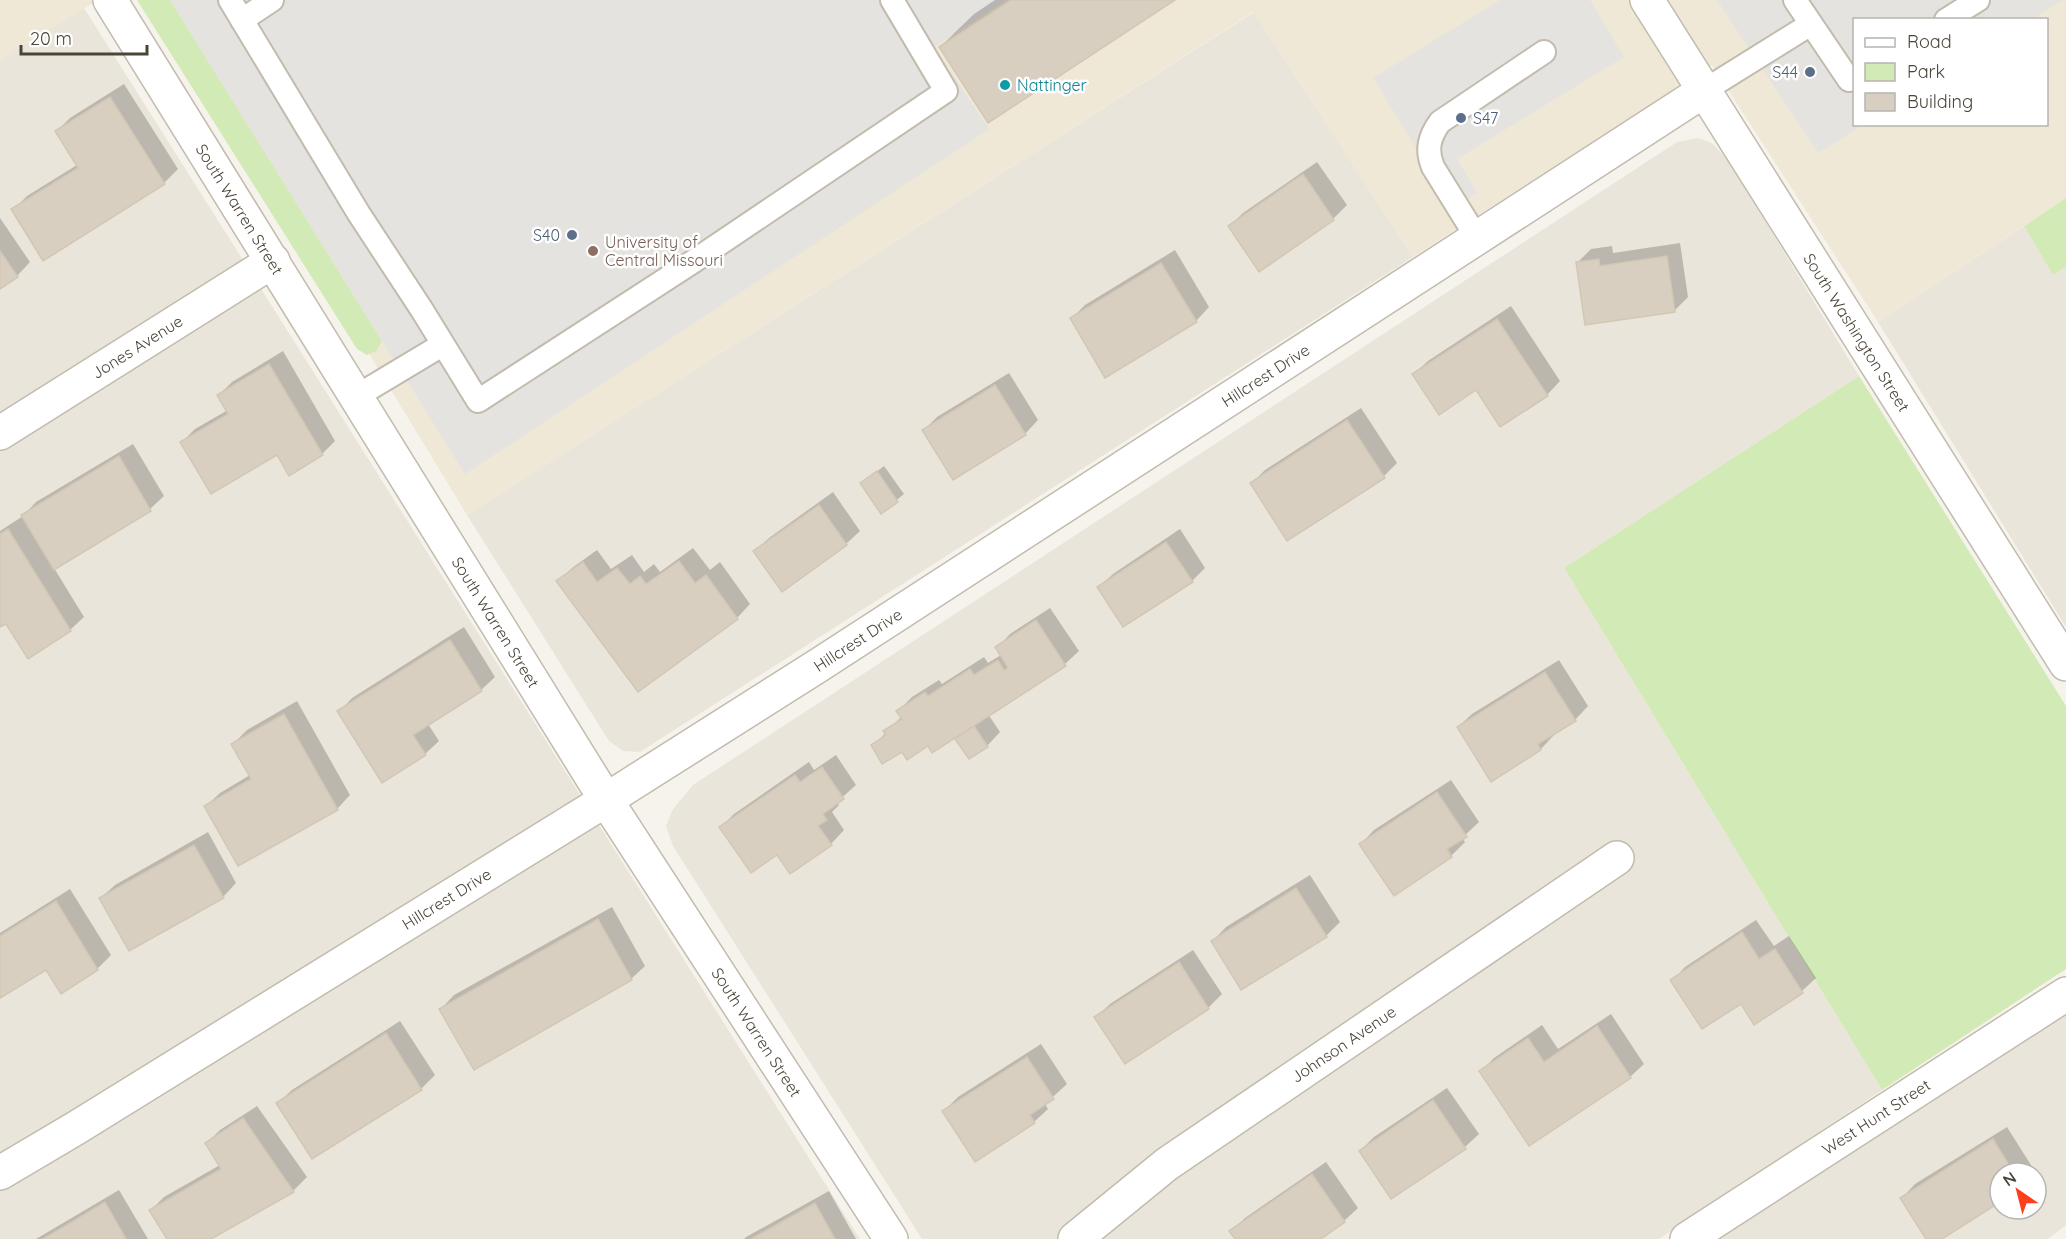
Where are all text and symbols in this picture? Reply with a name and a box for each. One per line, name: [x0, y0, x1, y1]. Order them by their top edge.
scale bar: [21, 18, 147, 56]
legend: [1853, 18, 2048, 126]
text: 20 m: [30, 27, 72, 50]
text: Road: [1907, 30, 1952, 53]
text: Park: [1907, 60, 1945, 83]
place label: S44: [1772, 62, 1798, 82]
marker: S44: [1803, 65, 1817, 79]
place label: Nattinger: [1017, 75, 1087, 95]
marker: Nattinger: [998, 78, 1012, 92]
text: Building: [1907, 90, 1973, 113]
place label: S47: [1473, 108, 1498, 128]
marker: S47: [1454, 111, 1468, 125]
street label: South Warren Street: [192, 140, 288, 278]
place label: S40: [533, 225, 560, 245]
marker: S40: [565, 228, 579, 242]
place label: University of Central Missouri: [605, 232, 723, 270]
marker: University of Central Missouri: [586, 244, 600, 258]
street label: South Washington Street: [1799, 249, 1914, 415]
street label: Jones Avenue: [88, 311, 186, 383]
street label: Hillcrest Drive: [1218, 339, 1313, 411]
street label: South Warren Street: [448, 553, 544, 691]
street label: Hillcrest Drive: [810, 604, 906, 676]
street label: Hillcrest Drive: [398, 864, 495, 934]
street label: South Warren Street: [707, 964, 806, 1101]
street label: Johnson Avenue: [1287, 1001, 1400, 1087]
street label: West Hunt Street: [1818, 1075, 1934, 1159]
north arrow: [1988, 1161, 2048, 1221]
text: N: [1999, 1167, 2020, 1190]

